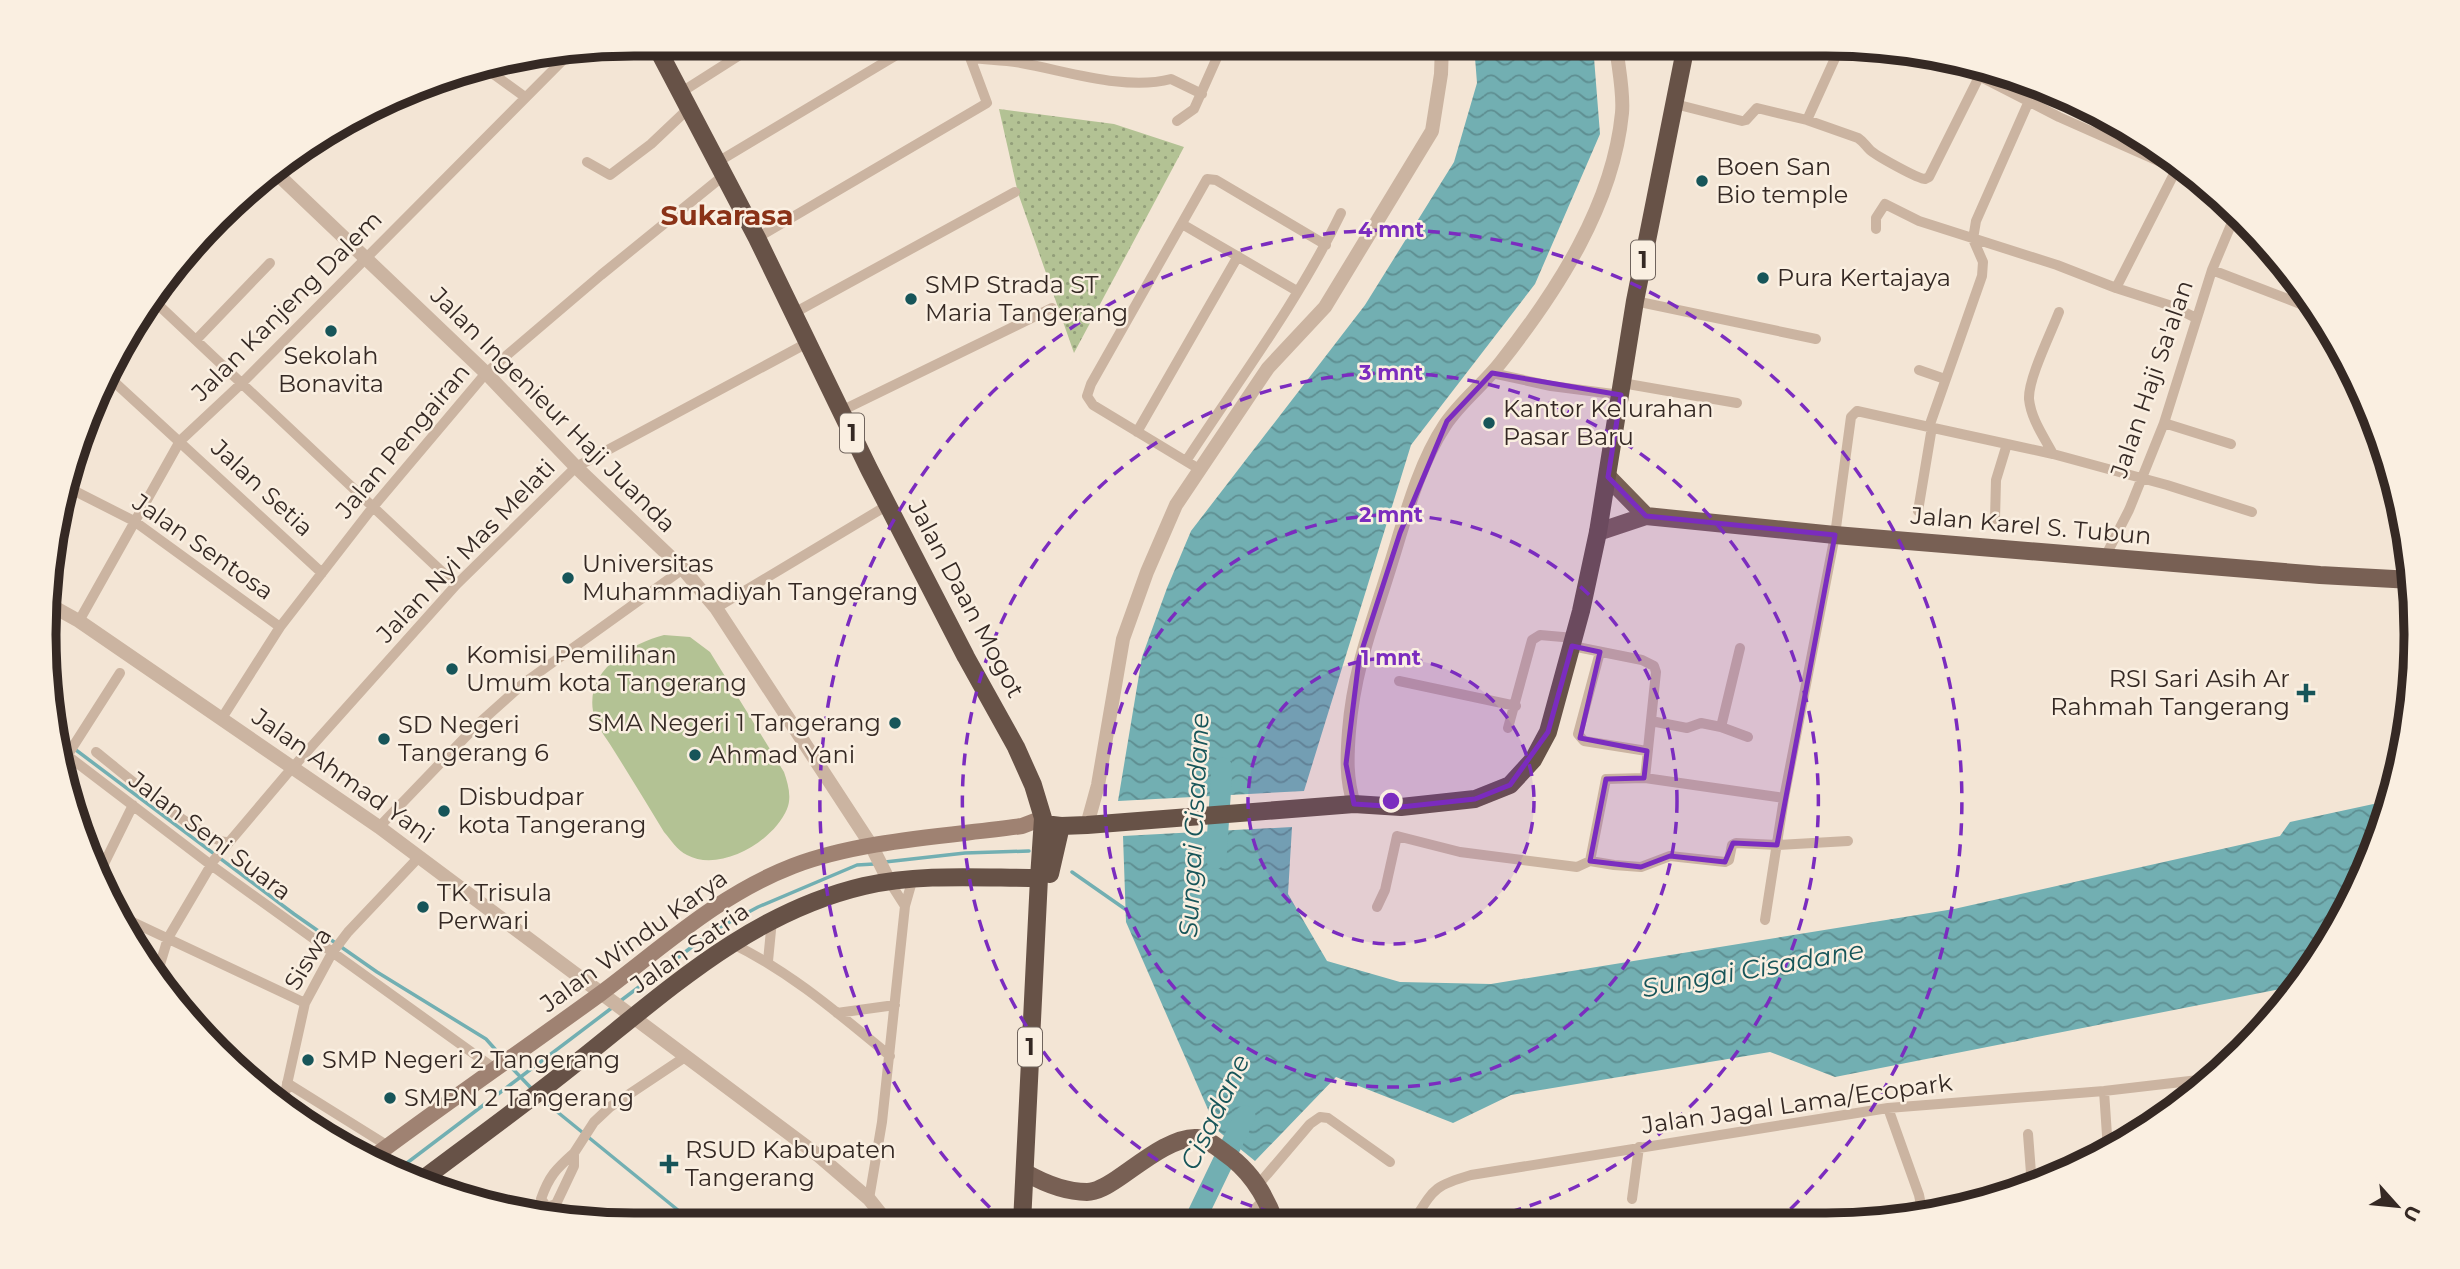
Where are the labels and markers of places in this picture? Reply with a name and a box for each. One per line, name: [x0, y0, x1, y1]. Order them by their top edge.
place label: Boen San Bio temple: [1716, 152, 1848, 209]
marker: Boen San Bio temple: [1694, 173, 1710, 189]
place label: Pura Kertajaya: [1777, 263, 1951, 292]
place label: SMP Strada ST Maria Tangerang: [925, 270, 1128, 327]
marker: Pura Kertajaya: [1755, 270, 1771, 286]
marker: SMP Strada ST Maria Tangerang: [903, 291, 919, 307]
marker: Sekolah Bonavita: [323, 323, 339, 339]
place label: Sekolah Bonavita: [278, 341, 384, 398]
place label: Kantor Kelurahan Pasar Baru: [1503, 394, 1713, 451]
marker: Kantor Kelurahan Pasar Baru: [1481, 415, 1497, 431]
place label: Universitas Muhammadiyah Tangerang: [582, 549, 918, 606]
marker: Universitas Muhammadiyah Tangerang: [560, 570, 576, 586]
place label: Komisi Pemilihan Umum kota Tangerang: [466, 640, 747, 697]
marker: Komisi Pemilihan Umum kota Tangerang: [444, 661, 460, 677]
place label: RSI Sari Asih Ar Rahmah Tangerang: [2050, 664, 2290, 721]
marker: RSI Sari Asih Ar Rahmah Tangerang: [2296, 683, 2316, 703]
place label: SMA Negeri 1 Tangerang: [588, 708, 881, 737]
place label: SD Negeri Tangerang 6: [398, 710, 549, 767]
marker: SMA Negeri 1 Tangerang: [887, 715, 903, 731]
marker: SD Negeri Tangerang 6: [376, 731, 392, 747]
place label: Ahmad Yani: [709, 740, 855, 769]
marker: Ahmad Yani: [687, 747, 703, 763]
place label: Disbudpar kota Tangerang: [458, 782, 646, 839]
centre of rings: [1379, 789, 1403, 813]
marker: Disbudpar kota Tangerang: [436, 803, 452, 819]
place label: TK Trisula Perwari: [437, 878, 552, 935]
marker: TK Trisula Perwari: [415, 899, 431, 915]
place label: SMP Negeri 2 Tangerang: [322, 1045, 620, 1074]
marker: SMP Negeri 2 Tangerang: [300, 1052, 316, 1068]
place label: SMPN 2 Tangerang: [404, 1083, 634, 1112]
marker: SMPN 2 Tangerang: [382, 1090, 398, 1106]
place label: RSUD Kabupaten Tangerang: [685, 1135, 896, 1192]
marker: RSUD Kabupaten Tangerang: [659, 1154, 679, 1174]

